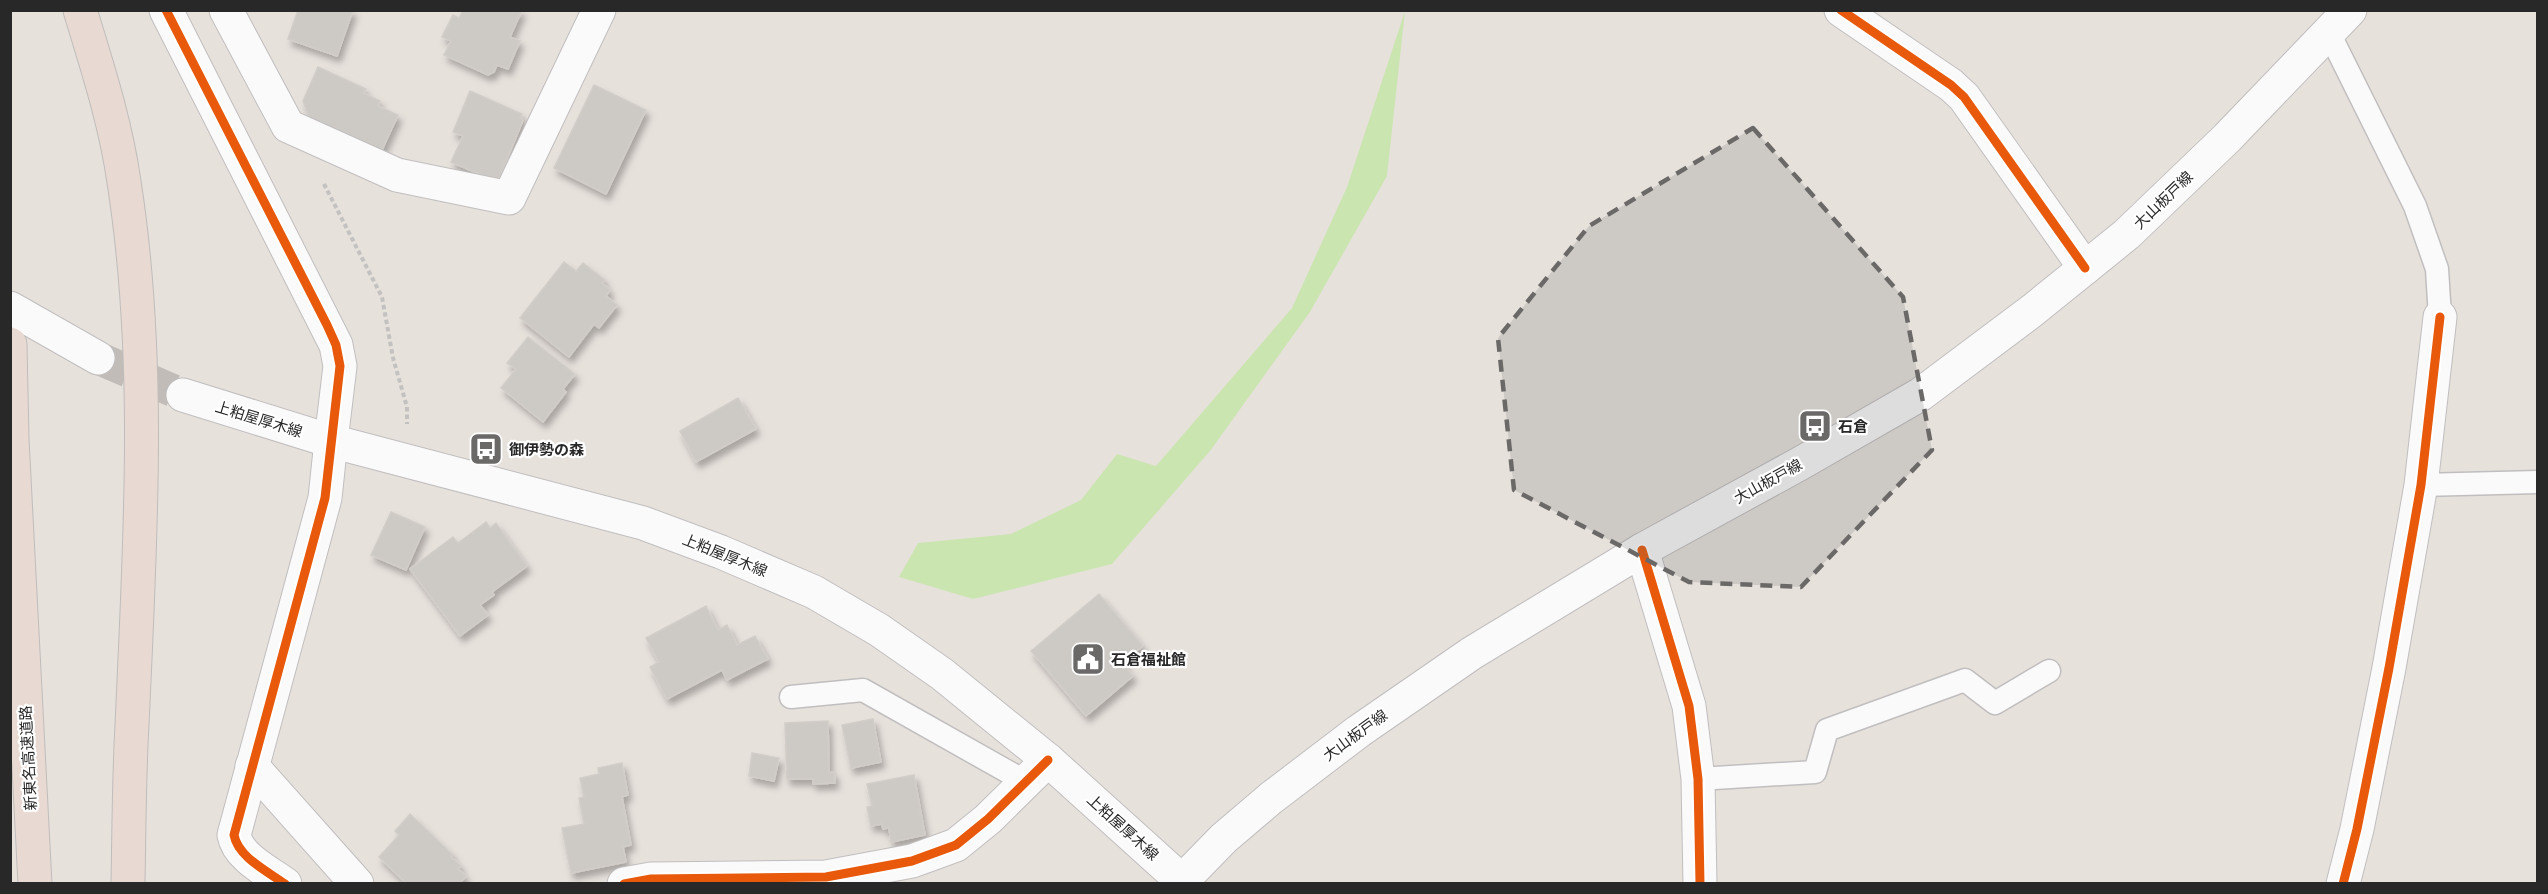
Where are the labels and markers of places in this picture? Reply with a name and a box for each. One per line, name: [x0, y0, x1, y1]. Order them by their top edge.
bus stop icon: 石倉: [1797, 408, 1833, 444]
place label: 石倉: [1838, 417, 1868, 436]
bus stop icon: 御伊勢の森: [468, 431, 504, 467]
place label: 御伊勢の森: [509, 440, 584, 459]
public building icon: 石倉福祉館: [1070, 641, 1106, 677]
place label: 石倉福祉館: [1111, 650, 1186, 669]

